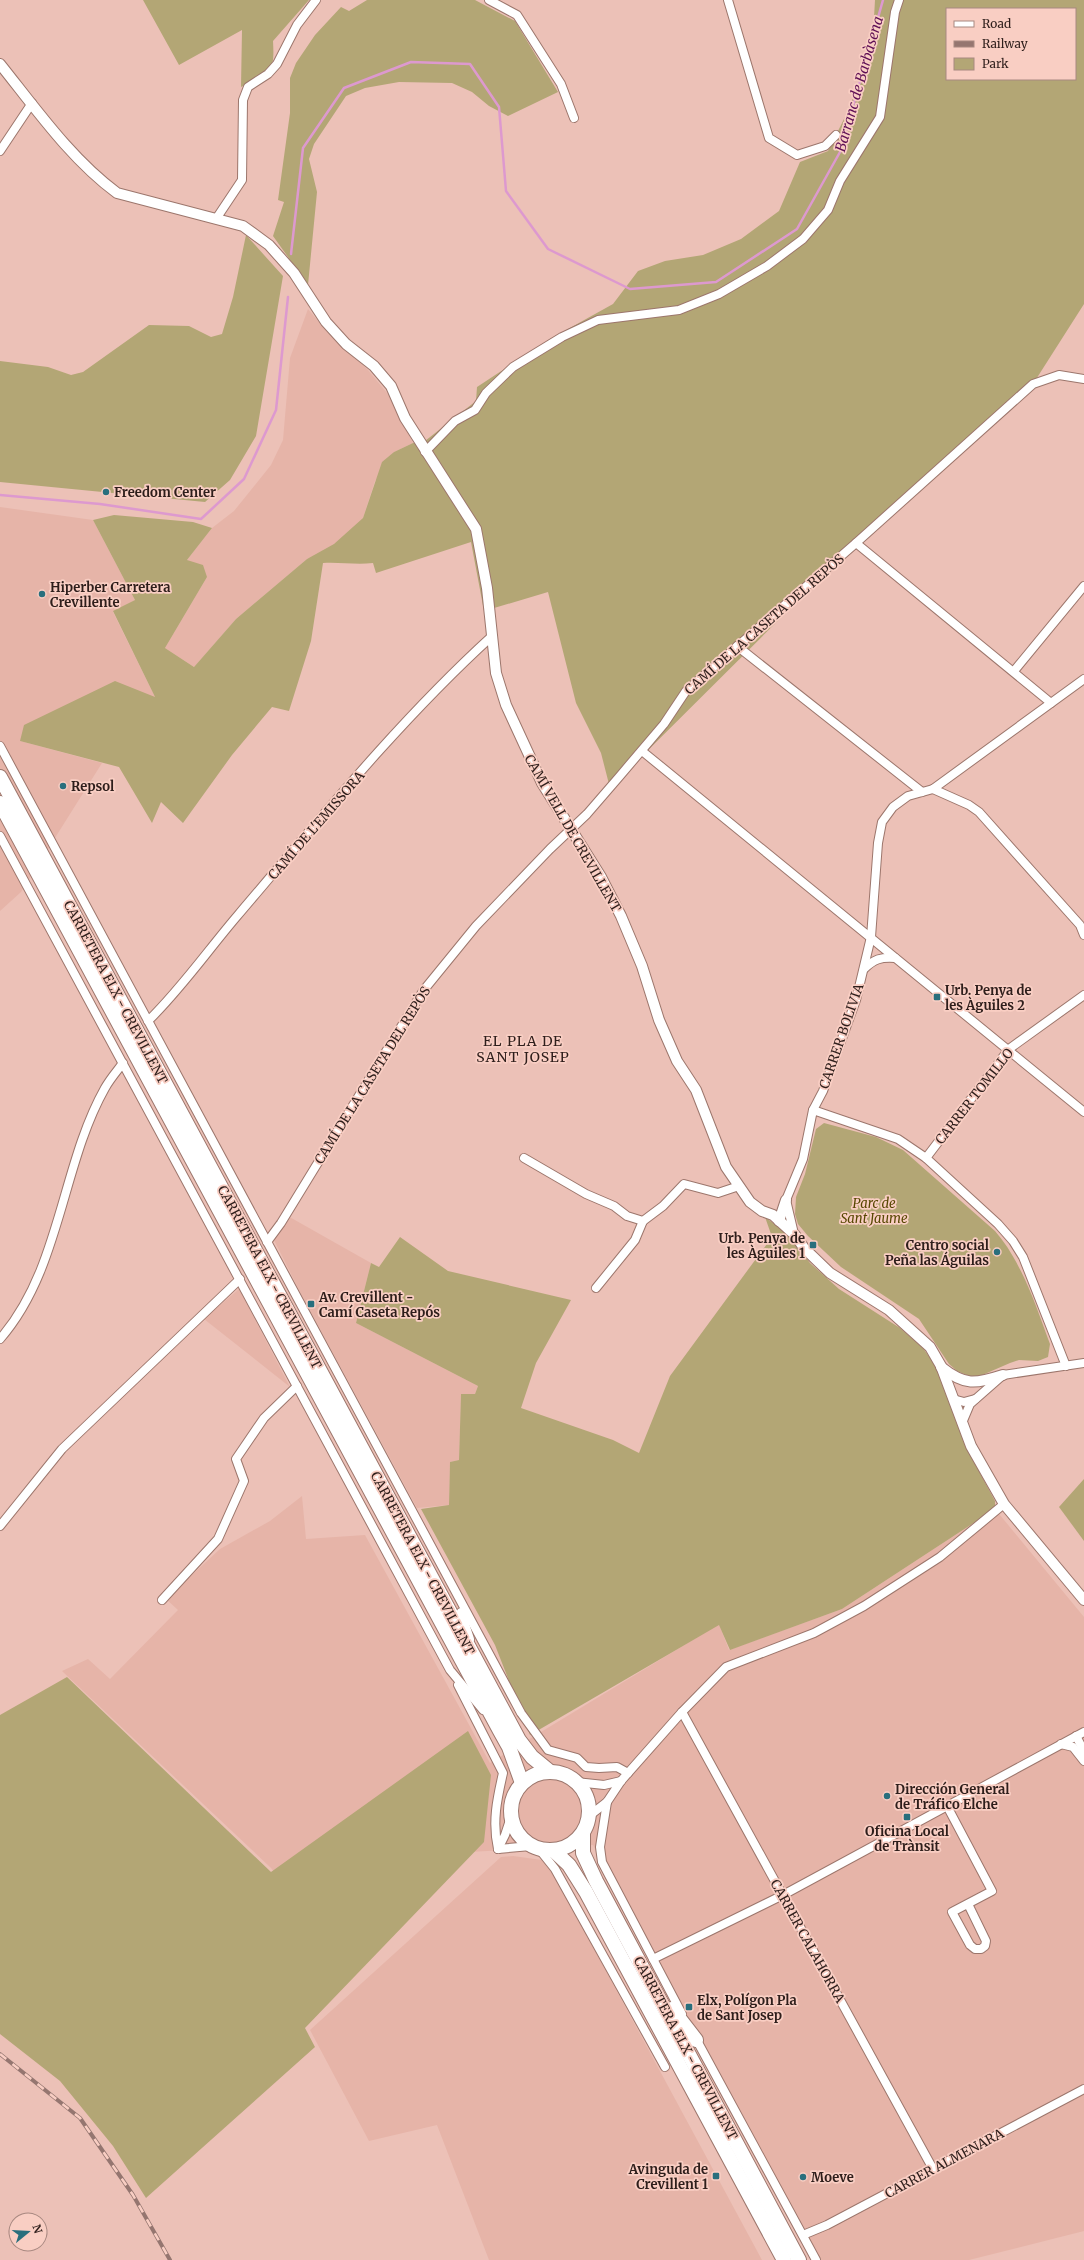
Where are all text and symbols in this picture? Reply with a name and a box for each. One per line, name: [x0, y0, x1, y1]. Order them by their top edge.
legend: [946, 8, 1076, 80]
water label: Barranc de Barbàsena: [831, 14, 887, 154]
text: Road: [982, 16, 1011, 31]
text: Railway: [982, 36, 1028, 51]
text: Park: [982, 56, 1009, 71]
place label: Freedom Center: [114, 484, 216, 501]
marker: Freedom Center: [101, 487, 111, 497]
street label: CAMÍ DE LA CASETA DEL REPÒS: [680, 549, 848, 698]
place label: Hiperber Carretera Crevillente: [50, 579, 170, 611]
marker: Hiperber Carretera Crevillente: [37, 589, 47, 599]
street label: CAMÍ VELL DE CREVILLENT: [520, 751, 626, 915]
street label: CAMÍ DE L'EMISSORA: [264, 766, 369, 883]
place label: Repsol: [71, 778, 114, 795]
marker: Repsol: [58, 781, 68, 791]
street label: CARRETERA ELX - CREVILLENT: [60, 898, 171, 1087]
street label: CARRER BOLIVIA: [815, 981, 868, 1091]
place label: Urb. Penya de les Àguiles 2: [945, 982, 1032, 1014]
street label: CAMÍ DE LA CASETA DEL REPÒS: [310, 983, 434, 1167]
marker: Urb. Penya de les Àguiles 2: [932, 992, 942, 1002]
district label: EL PLA DE SANT JOSEP: [476, 1032, 570, 1066]
street label: CARRER TOMILLO: [932, 1045, 1017, 1148]
street label: CARRETERA ELX - CREVILLENT: [214, 1183, 325, 1372]
park label: Parc de Sant Jaume: [840, 1195, 908, 1227]
place label: Urb. Penya de les Àguiles 1: [718, 1230, 805, 1262]
place label: Centro social Peña las Águilas: [885, 1237, 989, 1269]
marker: Urb. Penya de les Àguiles 1: [808, 1240, 818, 1250]
marker: Centro social Peña las Águilas: [992, 1247, 1002, 1257]
place label: Av. Crevillent - Camí Caseta Repós: [318, 1289, 440, 1321]
marker: Av. Crevillent - Camí Caseta Repós: [306, 1299, 316, 1309]
street label: CARRETERA ELX - CREVILLENT: [367, 1469, 478, 1658]
place label: Dirección General de Tráfico Elche: [895, 1781, 1010, 1813]
marker: Dirección General de Tráfico Elche: [882, 1791, 892, 1801]
marker: Oficina Local de Trànsit: [902, 1812, 912, 1822]
place label: Oficina Local de Trànsit: [865, 1823, 949, 1855]
street label: CARRER CALAHORRA: [767, 1877, 849, 2007]
street label: CARRETERA ELX - CREVILLENT: [630, 1954, 741, 2143]
place label: Elx, Polígon Pla de Sant Josep: [697, 1992, 797, 2024]
marker: Elx, Polígon Pla de Sant Josep: [684, 2002, 694, 2012]
street label: CARRER ALMENARA: [882, 2124, 1007, 2202]
place label: Avinguda de Crevillent 1: [628, 2161, 708, 2193]
place label: Moeve: [811, 2169, 854, 2186]
marker: Avinguda de Crevillent 1: [711, 2171, 721, 2181]
marker: Moeve: [798, 2172, 808, 2182]
north arrow: [8, 2212, 48, 2252]
text: N: [30, 2223, 46, 2235]

